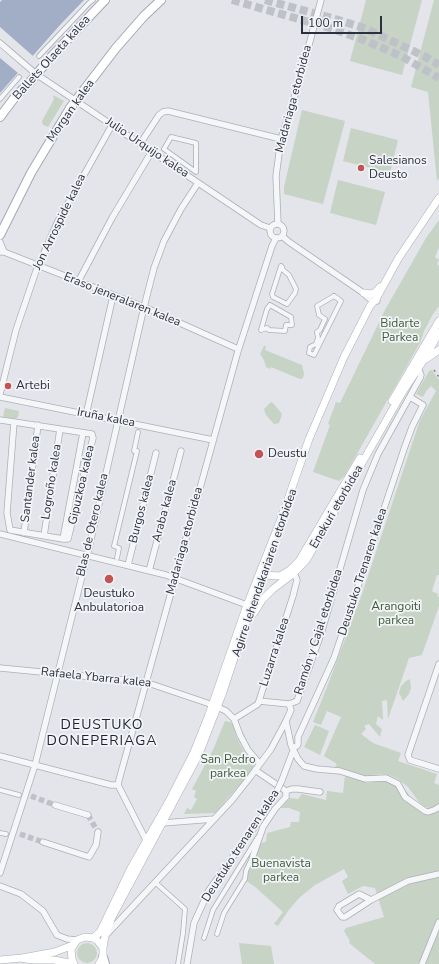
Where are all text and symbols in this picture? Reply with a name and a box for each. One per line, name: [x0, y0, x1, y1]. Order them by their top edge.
scale bar: [303, 8, 384, 34]
street label: Ballets Olaeta kalea: [10, 13, 94, 103]
text: 100 m: [308, 15, 343, 31]
street label: Madariaga etorbidea: [273, 44, 315, 154]
street label: Morgan kalea: [44, 77, 98, 145]
street label: Julio Urquijo kalea: [103, 115, 191, 181]
place label: Salesianos Deusto: [369, 154, 427, 182]
marker: Salesianos Deusto: [356, 163, 366, 173]
street label: Jon Arrospide kalea: [31, 172, 89, 272]
street label: Eraso jeneralaren kalea: [61, 270, 183, 330]
park label: Bidarte Parkea: [380, 317, 420, 345]
place label: Artebi: [16, 379, 50, 393]
marker: Artebi: [3, 381, 13, 391]
street label: Iruña kalea: [76, 405, 136, 431]
street label: Santander kalea: [19, 435, 43, 523]
street label: Logroño kalea: [39, 443, 65, 521]
street label: Gipuzkoa kalea: [66, 444, 98, 526]
place label: Deustu: [268, 447, 307, 461]
marker: Deustu: [253, 448, 265, 460]
street label: Enekuri etorbidea: [307, 463, 367, 551]
street label: Blas de Otero kalea: [74, 472, 112, 578]
street label: Burgos kalea: [127, 473, 157, 545]
street label: Araba kalea: [150, 478, 180, 544]
street label: Madariaga etorbidea: [164, 486, 206, 596]
street label: Agirre lehendakariaren etorbidea: [229, 487, 301, 659]
street label: Deustuko Trenaren kalea: [336, 506, 390, 638]
street label: Ramón y Cajal etorbidea: [292, 567, 346, 697]
marker: Deustuko Anbulatorioa: [103, 573, 115, 585]
place label: Deustuko Anbulatorioa: [74, 587, 144, 615]
park label: Arangoiti parkea: [371, 600, 421, 628]
street label: Luzarra kalea: [257, 616, 293, 688]
street label: Rafaela Ybarra kalea: [40, 665, 152, 691]
district label: DEUSTUKO DONEPERIAGA: [46, 718, 158, 750]
park label: San Pedro parkea: [200, 753, 256, 781]
street label: Deustuko trenaren kalea: [199, 787, 283, 905]
park label: Buenavista parkea: [251, 857, 311, 885]

